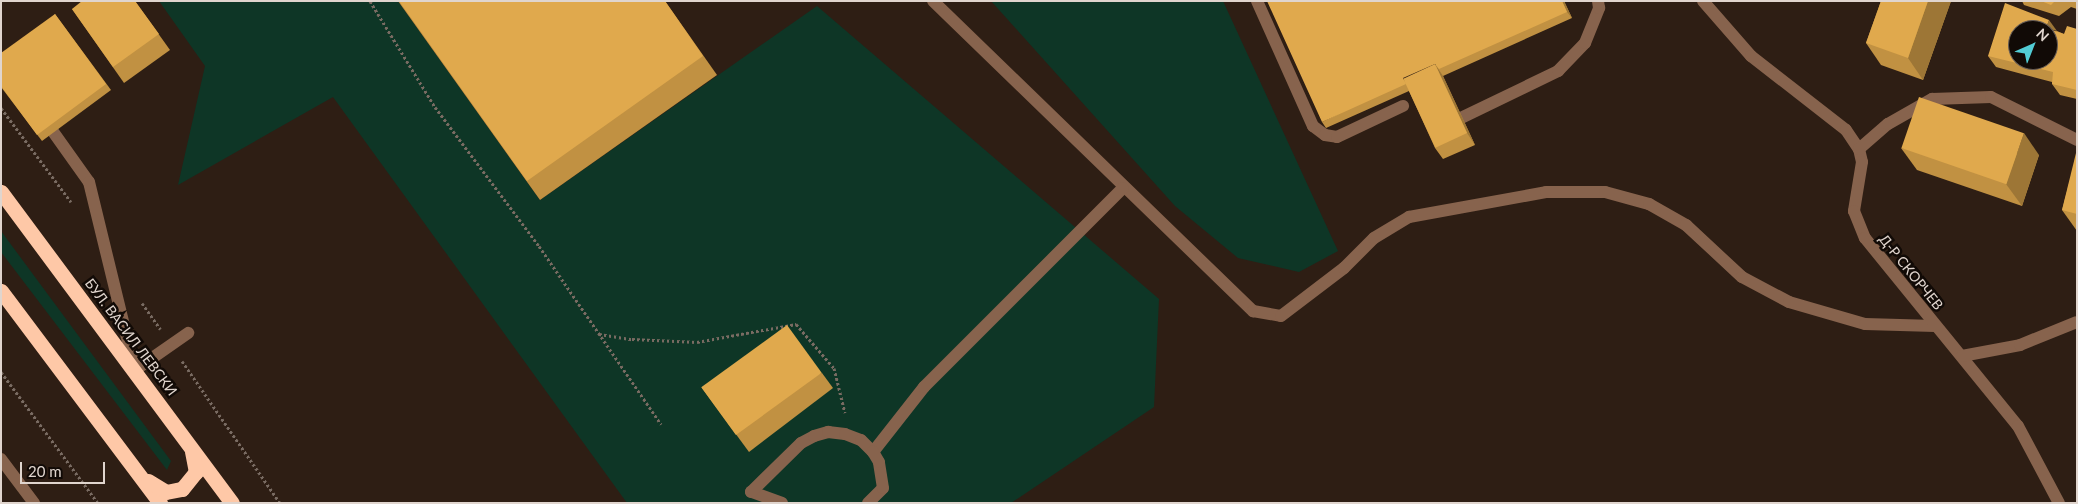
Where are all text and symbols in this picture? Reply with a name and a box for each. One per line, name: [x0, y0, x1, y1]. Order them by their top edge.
north arrow: [2008, 20, 2058, 70]
text: N: [2033, 25, 2053, 44]
street label: Д-Р СКОРЧЕВ: [1875, 231, 1947, 313]
street label: БУЛ. ВАСИЛ ЛЕВСКИ: [81, 275, 181, 399]
scale bar: [22, 452, 108, 484]
text: 20 m: [28, 462, 62, 480]

